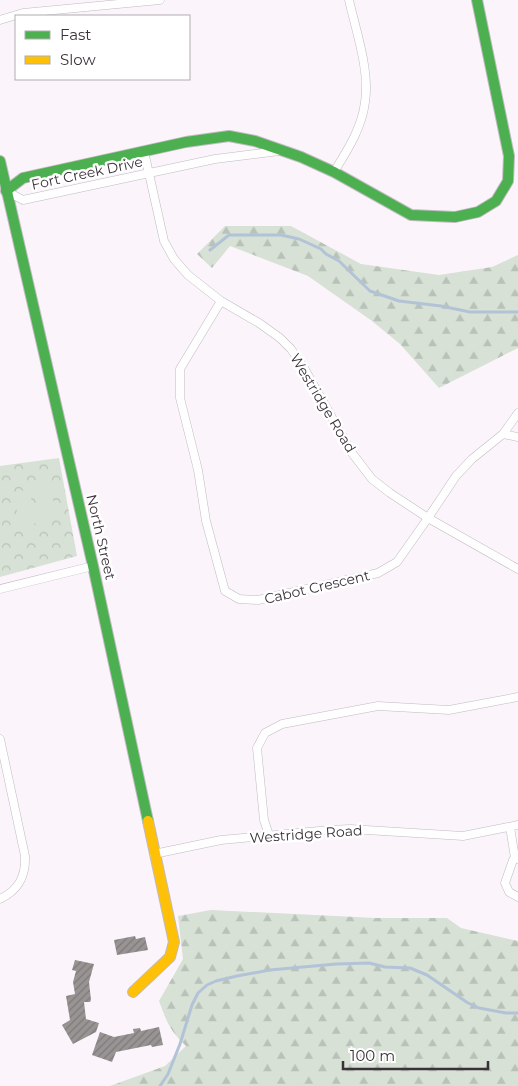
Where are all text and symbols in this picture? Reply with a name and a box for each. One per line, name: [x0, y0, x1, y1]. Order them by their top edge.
legend: [15, 15, 190, 80]
text: Fast: [60, 25, 91, 44]
text: Slow: [60, 50, 96, 69]
street label: Fort Creek Drive: [30, 152, 144, 194]
street label: Westridge Road: [286, 350, 360, 456]
street label: North Street: [82, 493, 120, 582]
street label: Cabot Crescent: [262, 566, 372, 608]
street label: Westridge Road: [249, 821, 363, 847]
scale bar: [343, 1038, 488, 1070]
text: 100 m: [350, 1046, 395, 1065]

